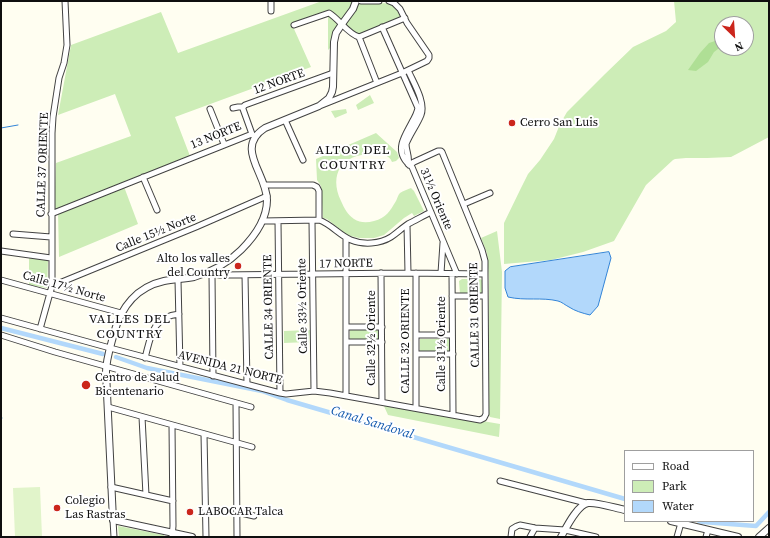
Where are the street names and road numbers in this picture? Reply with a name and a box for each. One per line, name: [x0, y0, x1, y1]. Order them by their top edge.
street label: 12 NORTE: [251, 66, 307, 98]
street label: CALLE 37 ORIENTE: [34, 112, 52, 218]
street label: 13 NORTE: [189, 119, 243, 153]
street label: 31½ Oriente: [417, 166, 455, 232]
street label: Calle 15½ Norte: [114, 210, 198, 256]
street label: CALLE 34 ORIENTE: [261, 254, 277, 360]
street label: 17 NORTE: [319, 256, 373, 272]
street label: Calle 33½ Oriente: [295, 258, 311, 354]
street label: CALLE 31 ORIENTE: [467, 262, 483, 368]
street label: Calle 17½ Norte: [21, 268, 107, 306]
street label: CALLE 32 ORIENTE: [399, 288, 413, 394]
street label: Calle 32½ Oriente: [365, 290, 379, 386]
street label: Calle 31½ Oriente: [435, 296, 449, 392]
street label: AVENIDA 21 NORTE: [176, 348, 284, 388]

